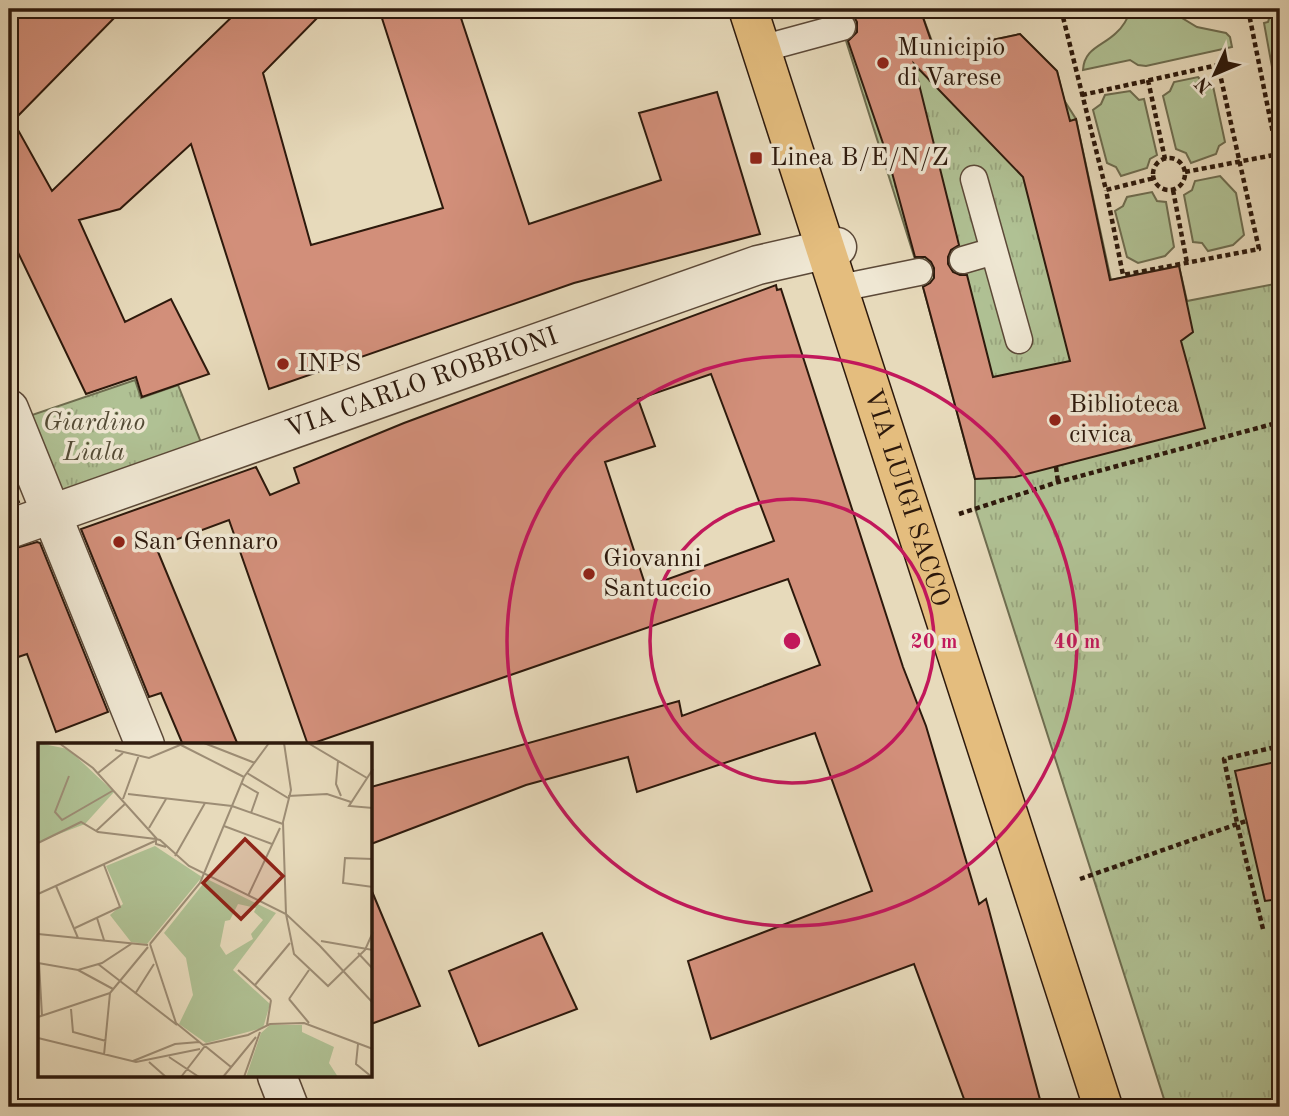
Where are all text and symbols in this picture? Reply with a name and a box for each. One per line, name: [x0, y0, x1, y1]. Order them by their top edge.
place label: Municipio di Varese: [897, 35, 1005, 91]
north arrow: [1180, 38, 1250, 108]
marker: Municipio di Varese: [875, 55, 891, 71]
text: N: [1192, 72, 1216, 96]
place label: Linea B/E/N/Z: [770, 145, 949, 171]
marker: Linea B/E/N/Z: [748, 150, 764, 166]
street label: VIA CARLO ROBBIONI: [283, 324, 561, 443]
place label: INPS: [297, 351, 361, 377]
marker: INPS: [275, 356, 291, 372]
street label: VIA LUIGI SACCO: [859, 386, 953, 610]
place label: Biblioteca civica: [1069, 392, 1180, 448]
park label: Giardino Liala: [43, 410, 145, 466]
marker: Biblioteca civica: [1047, 412, 1063, 428]
place label: San Gennaro: [133, 529, 278, 555]
marker: San Gennaro: [111, 534, 127, 550]
place label: Giovanni Santuccio: [603, 546, 712, 602]
marker: Giovanni Santuccio: [581, 566, 597, 582]
centre of rings: [780, 629, 804, 653]
text: 20 m: [910, 632, 958, 653]
text: 40 m: [1053, 632, 1101, 653]
inset map: [38, 743, 373, 1078]

